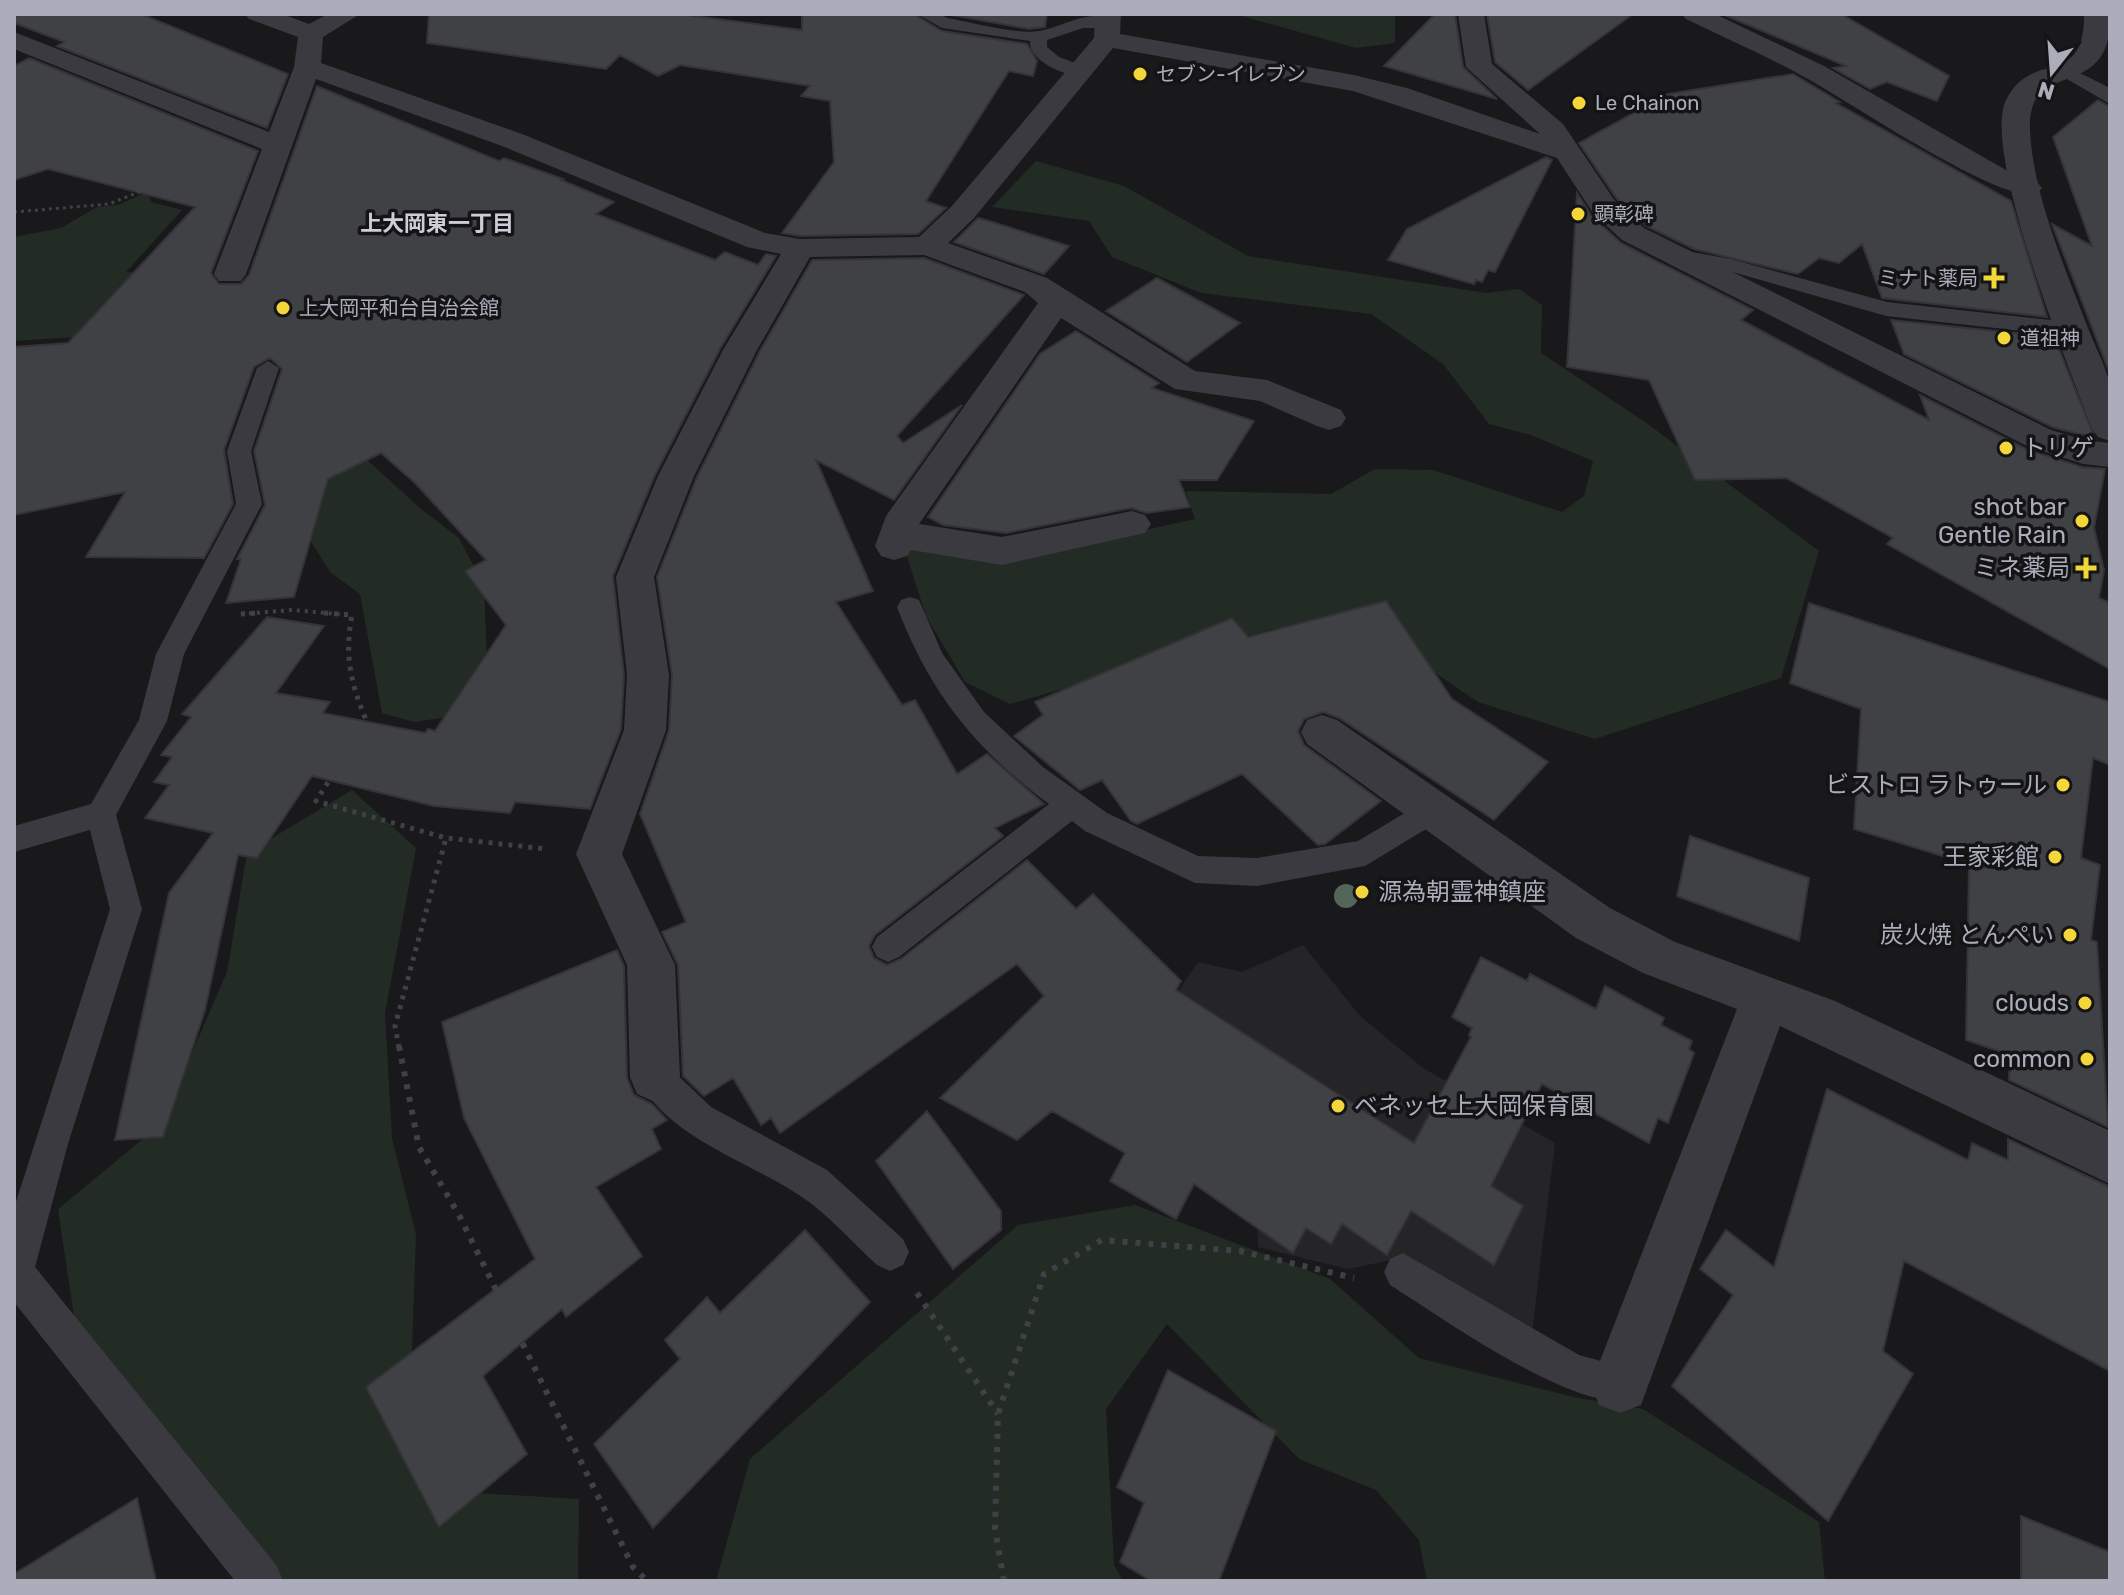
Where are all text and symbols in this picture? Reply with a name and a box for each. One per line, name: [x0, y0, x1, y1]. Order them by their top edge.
north arrow: [2012, 32, 2092, 112]
place label: セブン-イレブン: [1156, 62, 1306, 86]
marker: セブン-イレブン: [1131, 65, 1149, 83]
text: N: [2035, 75, 2058, 106]
place label: Le Chainon: [1595, 91, 1699, 115]
marker: Le Chainon: [1570, 94, 1588, 112]
place label: 顕彰碑: [1594, 202, 1654, 226]
marker: 顕彰碑: [1569, 205, 1587, 223]
district label: 上大岡東一丁目: [360, 210, 514, 237]
place label: ミナト薬局: [1878, 266, 1978, 290]
marker: ミナト薬局: [1985, 269, 2003, 287]
place label: 上大岡平和台自治会館: [299, 296, 499, 320]
marker: 上大岡平和台自治会館: [274, 299, 292, 317]
place label: 道祖神: [2020, 326, 2080, 350]
marker: 道祖神: [1995, 329, 2013, 347]
place label: トリゲ: [2022, 434, 2094, 462]
marker: トリゲ: [1997, 439, 2015, 457]
place label: shot bar Gentle Rain: [1938, 493, 2066, 549]
marker: shot bar Gentle Rain: [2073, 512, 2091, 530]
place label: ミネ薬局: [1974, 554, 2070, 582]
marker: ミネ薬局: [2077, 559, 2095, 577]
place label: ビストロ ラトゥール: [1825, 771, 2047, 799]
marker: ビストロ ラトゥール: [2054, 776, 2072, 794]
place label: 王家彩館: [1943, 843, 2039, 871]
marker: 王家彩館: [2046, 848, 2064, 866]
place label: 源為朝霊神鎮座: [1378, 878, 1546, 906]
marker: 源為朝霊神鎮座: [1353, 883, 1371, 901]
place label: 炭火焼 とんぺい: [1880, 921, 2054, 949]
marker: 炭火焼 とんぺい: [2061, 926, 2079, 944]
place label: clouds: [1995, 989, 2069, 1017]
marker: clouds: [2076, 994, 2094, 1012]
place label: common: [1973, 1045, 2071, 1073]
marker: common: [2078, 1050, 2096, 1068]
place label: ベネッセ上大岡保育園: [1354, 1092, 1594, 1120]
marker: ベネッセ上大岡保育園: [1329, 1097, 1347, 1115]

